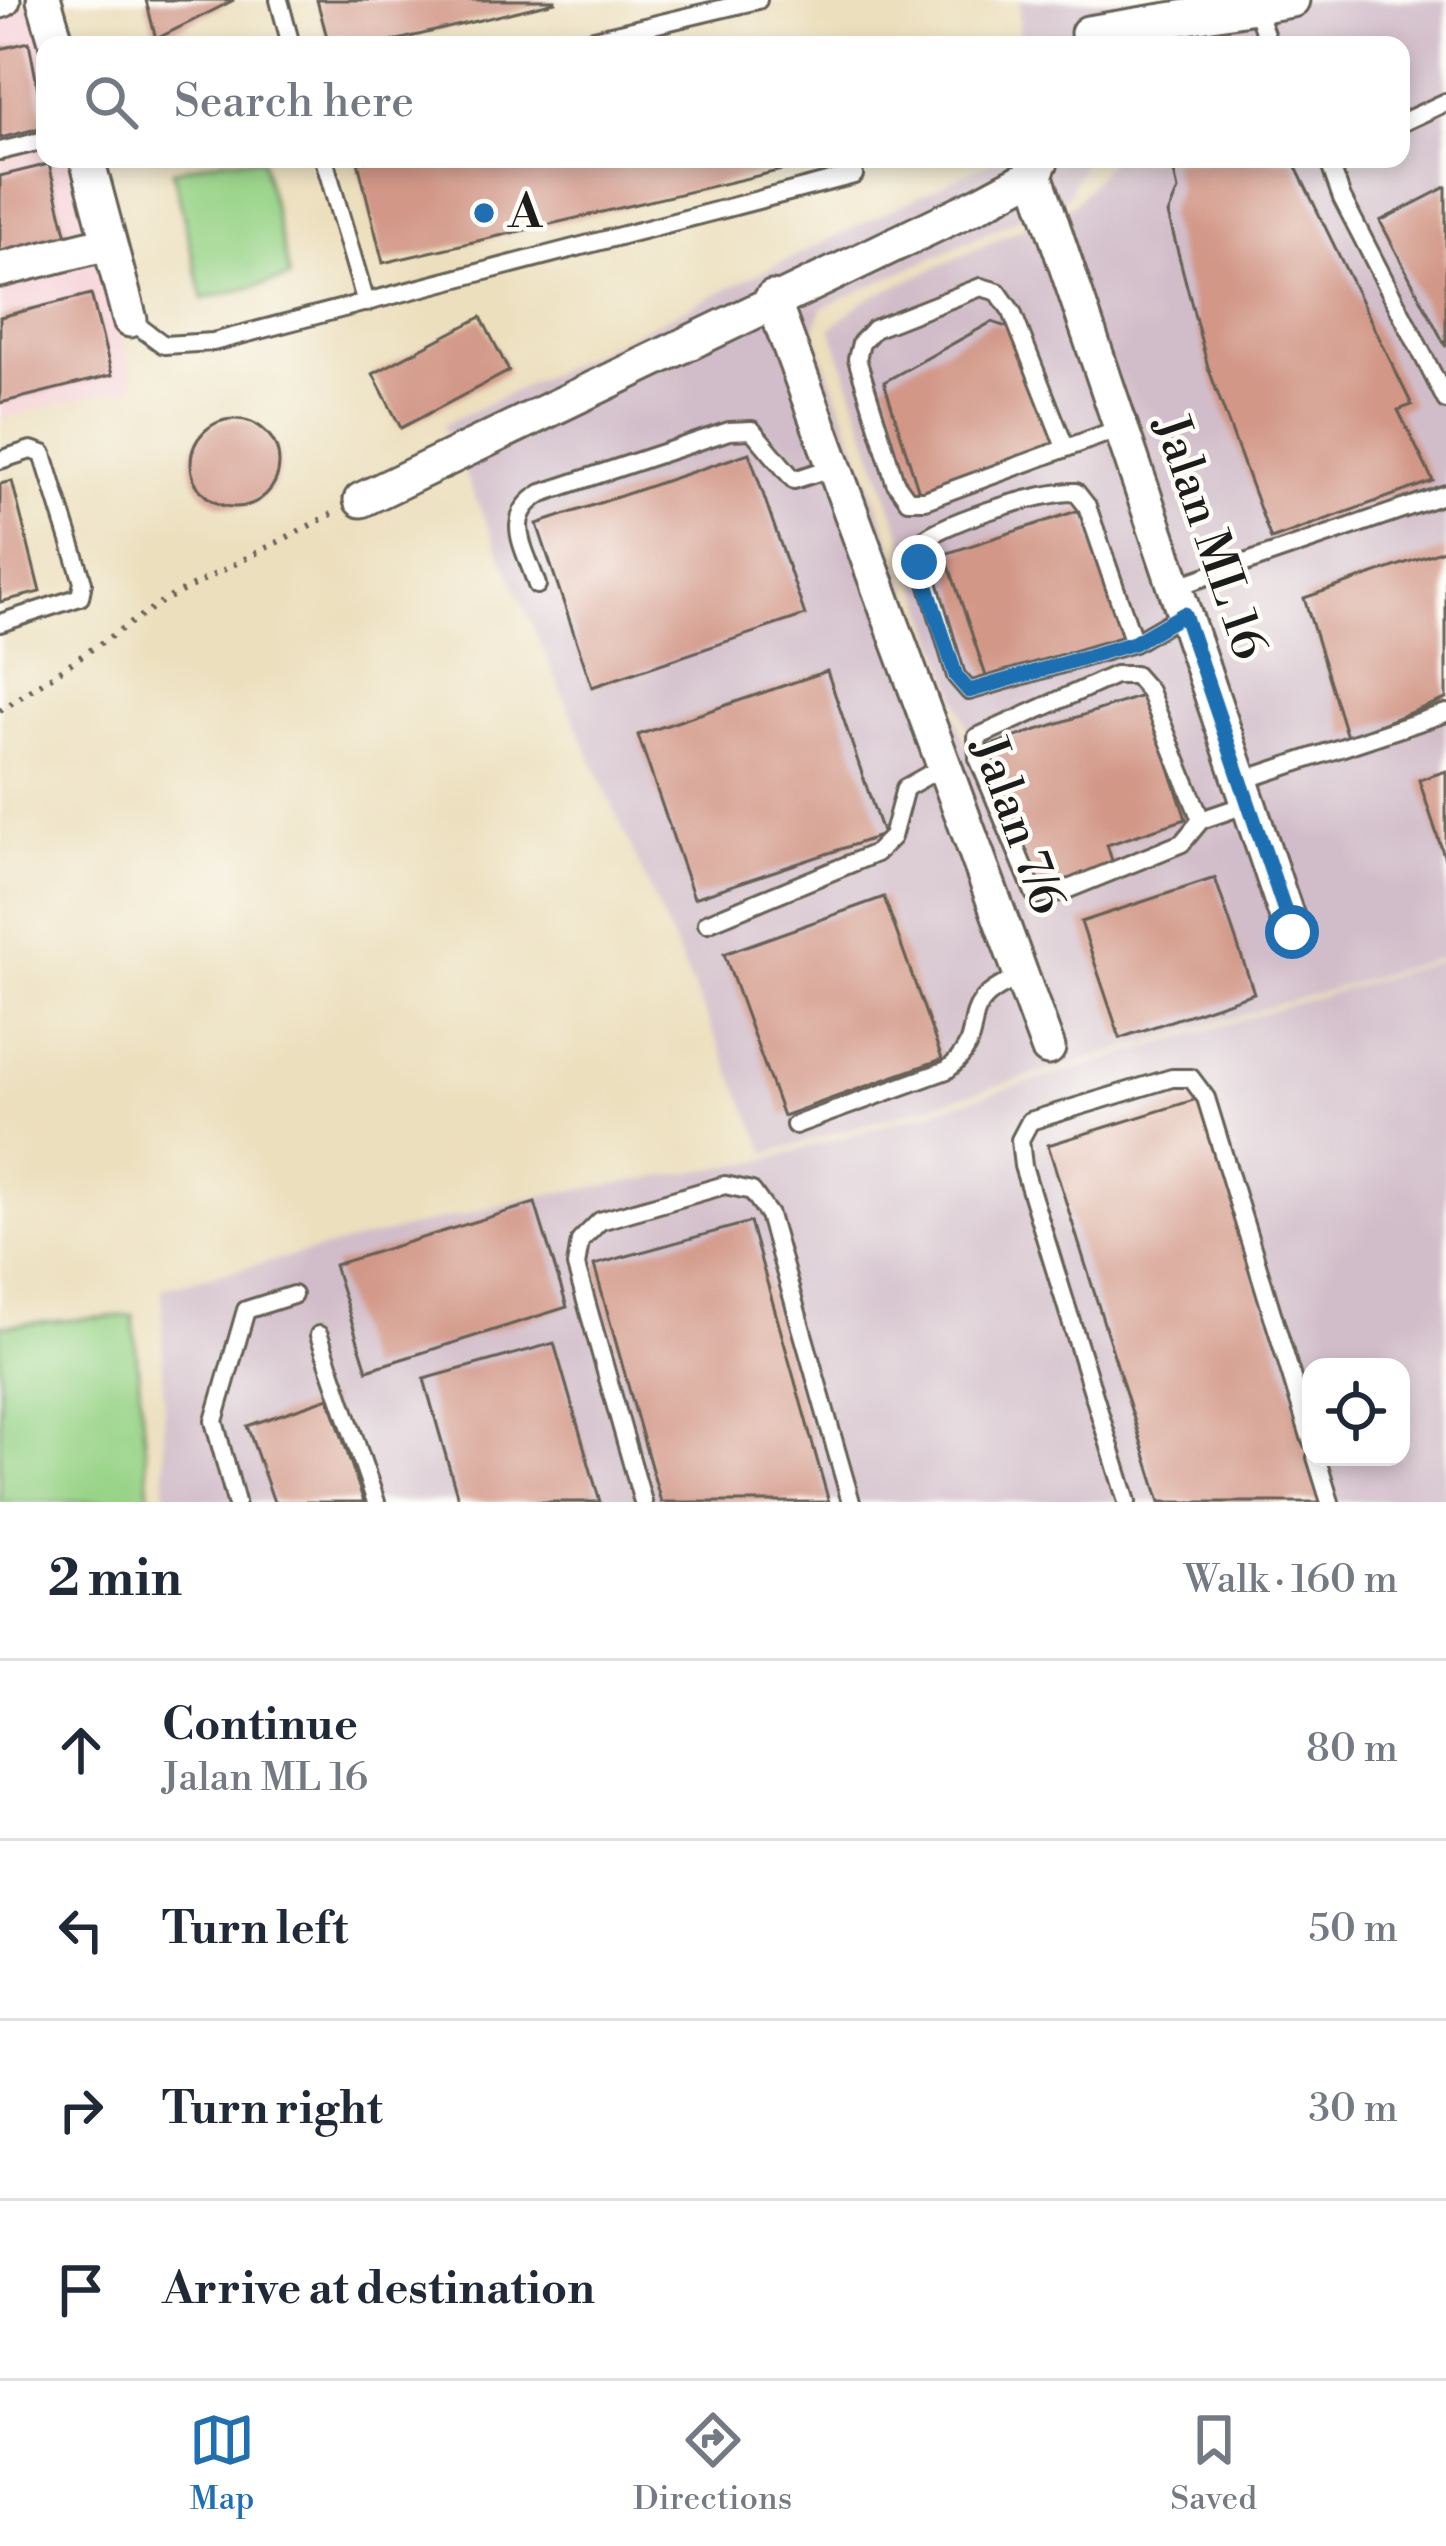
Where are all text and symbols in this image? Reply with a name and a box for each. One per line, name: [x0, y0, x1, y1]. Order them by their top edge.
search box: [36, 36, 1410, 168]
icon: search: [78, 69, 144, 135]
text: Search here: [174, 74, 414, 131]
place label: A: [507, 183, 544, 243]
marker: A: [471, 200, 497, 226]
street label: Jalan ML 16: [1139, 406, 1279, 668]
route end: [892, 535, 946, 589]
street label: Jalan 7/6: [957, 727, 1077, 923]
route start: [1265, 905, 1319, 959]
map controls: [1302, 1358, 1410, 1466]
button: locate: [1302, 1358, 1410, 1466]
text: 2 min: [48, 1548, 182, 1612]
text: Walk · 160 m: [1184, 1556, 1398, 1605]
text: Continue: [162, 1697, 358, 1754]
icon: ahead: [48, 1717, 114, 1783]
text: 80 m: [1306, 1725, 1398, 1774]
text: Jalan ML 16: [162, 1754, 368, 1803]
icon: left: [48, 1897, 114, 1963]
text: Turn left: [162, 1901, 348, 1958]
text: 50 m: [1308, 1905, 1398, 1954]
icon: right: [48, 2077, 114, 2143]
text: Turn right: [162, 2081, 383, 2138]
text: 30 m: [1308, 2085, 1398, 2134]
icon: arrive: [48, 2257, 114, 2323]
text: Arrive at destination: [162, 2261, 595, 2318]
tab: Map: [189, 2407, 255, 2520]
tab: Directions: [633, 2407, 792, 2520]
tab: Saved: [1170, 2407, 1257, 2520]

